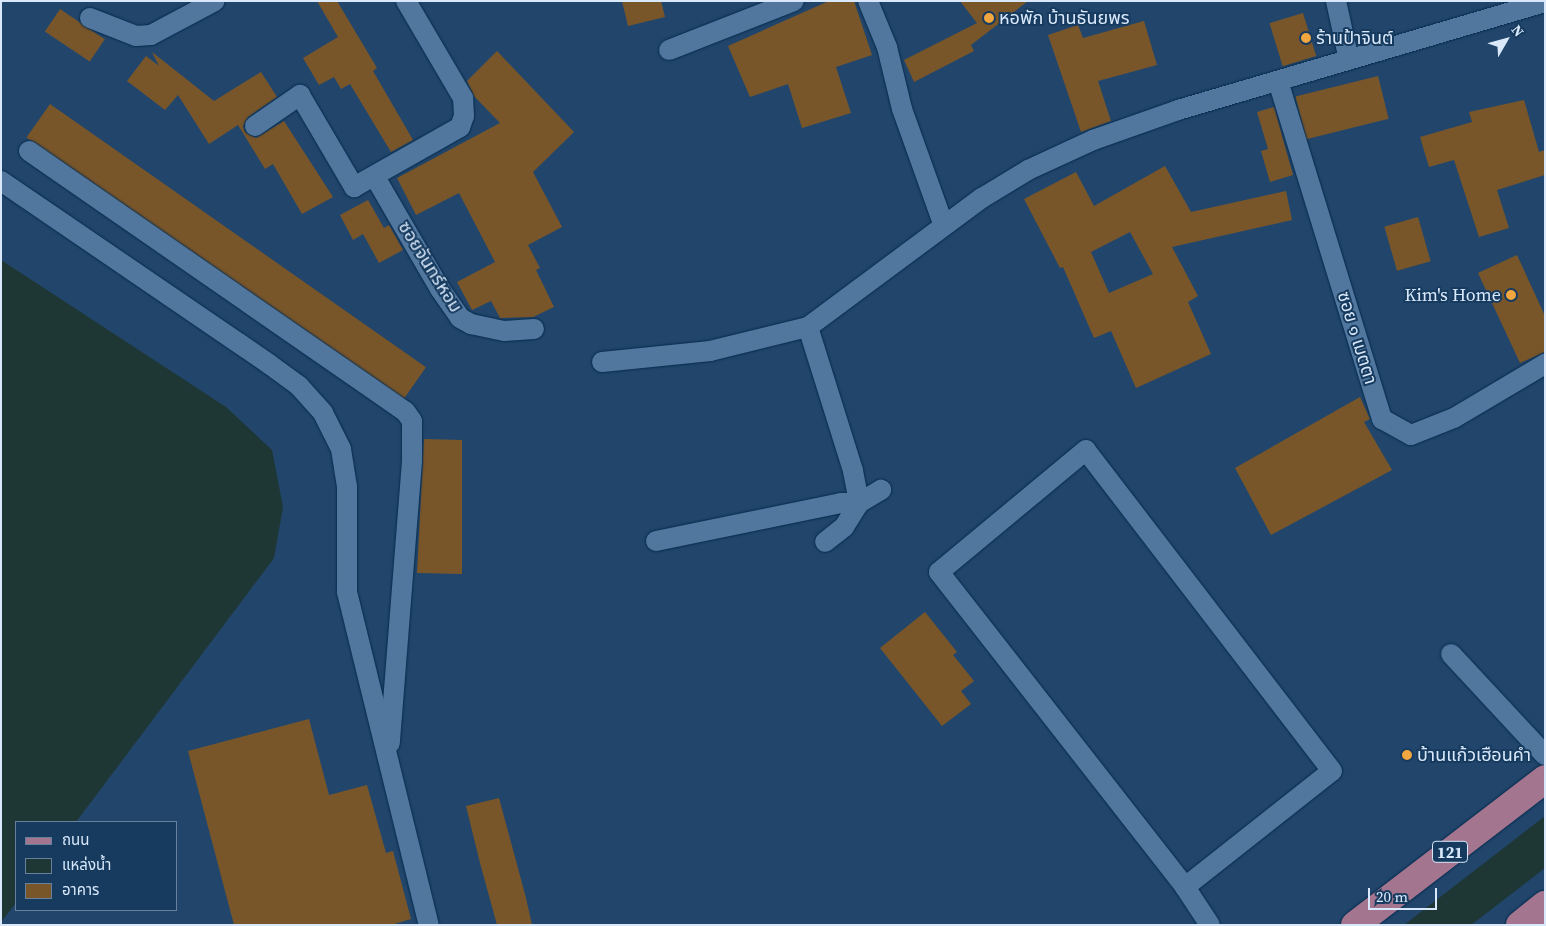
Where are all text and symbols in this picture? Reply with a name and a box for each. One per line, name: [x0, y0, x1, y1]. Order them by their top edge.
place label: หอพัก บ้านธันยพร: [999, 7, 1129, 29]
marker: หอพัก บ้านธันยพร: [983, 12, 995, 24]
north arrow: [1481, 15, 1531, 65]
text: N: [1507, 21, 1529, 41]
place label: ร้านป้าจินต์: [1316, 27, 1393, 49]
marker: ร้านป้าจินต์: [1300, 32, 1312, 44]
street label: ซอยจันทร์หอม: [393, 217, 467, 317]
place label: Kim's Home: [1404, 284, 1501, 306]
street label: ซอย ๑ เมตตา: [1333, 289, 1381, 387]
marker: Kim's Home: [1505, 289, 1517, 301]
place label: บ้านแก้วเฮือนคำ: [1417, 744, 1531, 766]
marker: บ้านแก้วเฮือนคำ: [1401, 749, 1413, 761]
legend: [15, 821, 178, 911]
text: ถนน: [62, 829, 89, 850]
road number: 121: [1431, 839, 1469, 866]
text: แหล่งน้ำ: [62, 854, 111, 875]
scale bar: [1371, 878, 1440, 910]
text: อาคาร: [62, 879, 99, 900]
text: 20 m: [1376, 886, 1408, 907]

